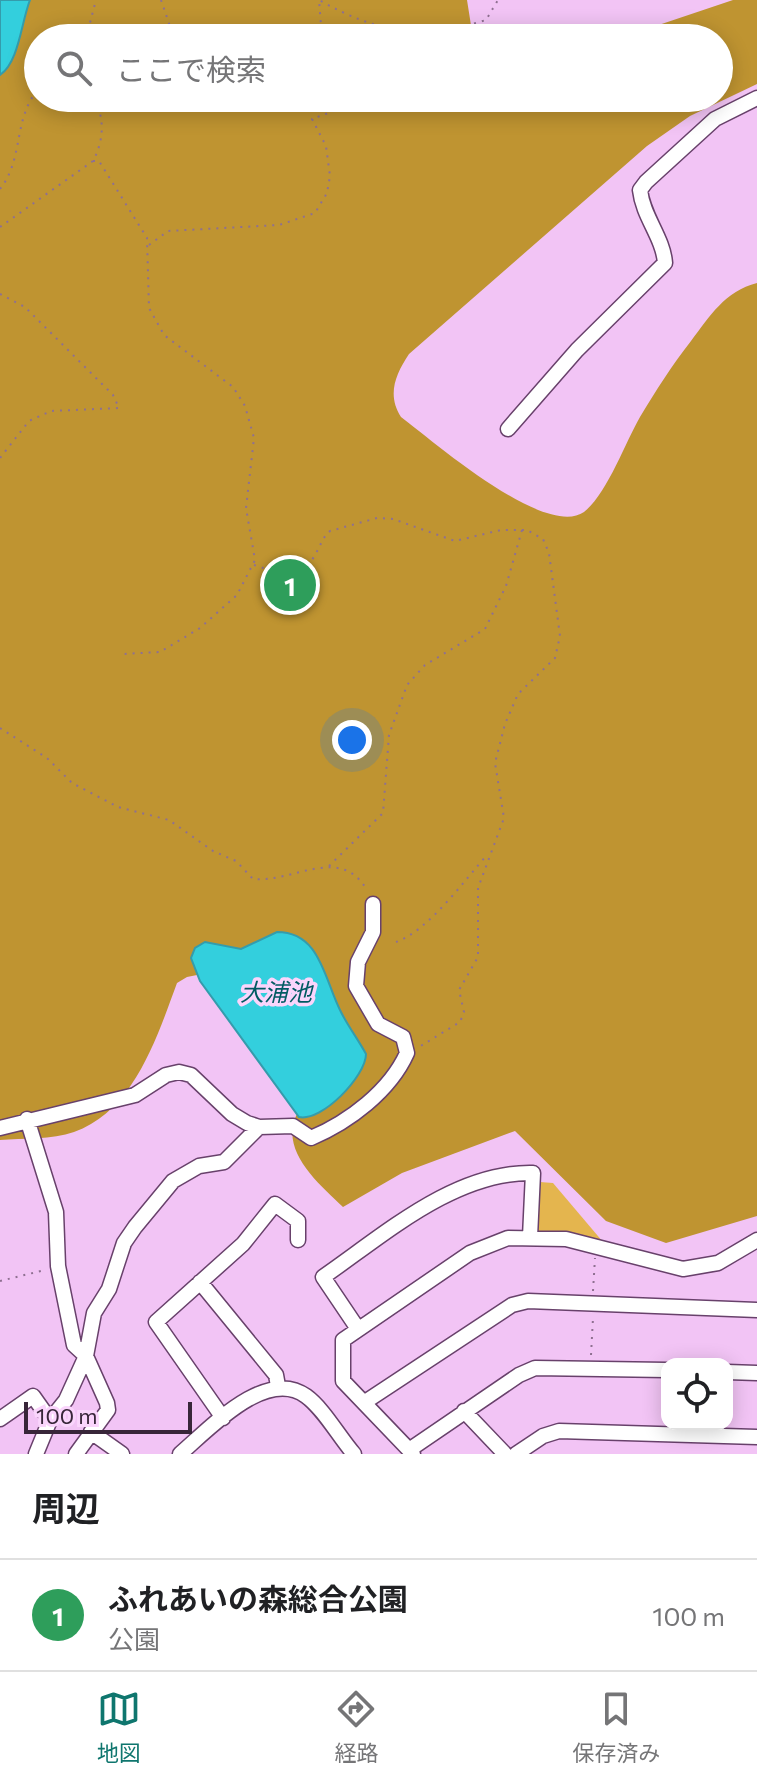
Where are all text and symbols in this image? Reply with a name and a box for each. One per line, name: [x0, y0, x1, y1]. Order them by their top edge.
search box: [24, 24, 733, 112]
icon: search: [52, 46, 96, 90]
text: ここで検索: [116, 50, 266, 87]
pin: 1: [264, 555, 316, 615]
your location: [332, 720, 372, 760]
water label: 大浦池: [240, 977, 314, 1006]
map controls: [661, 1358, 733, 1430]
button: locate: [661, 1358, 733, 1430]
scale bar: [24, 1398, 192, 1434]
text: 100 m: [36, 1402, 98, 1429]
text: 周辺: [32, 1486, 100, 1528]
text: ふれあいの森総合公園: [108, 1579, 408, 1616]
text: 1: [52, 1600, 64, 1631]
text: 100 m: [652, 1600, 725, 1631]
text: 公園: [108, 1623, 160, 1654]
tab: 地図: [97, 1687, 141, 1767]
tab: 経路: [334, 1687, 378, 1767]
tab: 保存済み: [572, 1687, 660, 1767]

